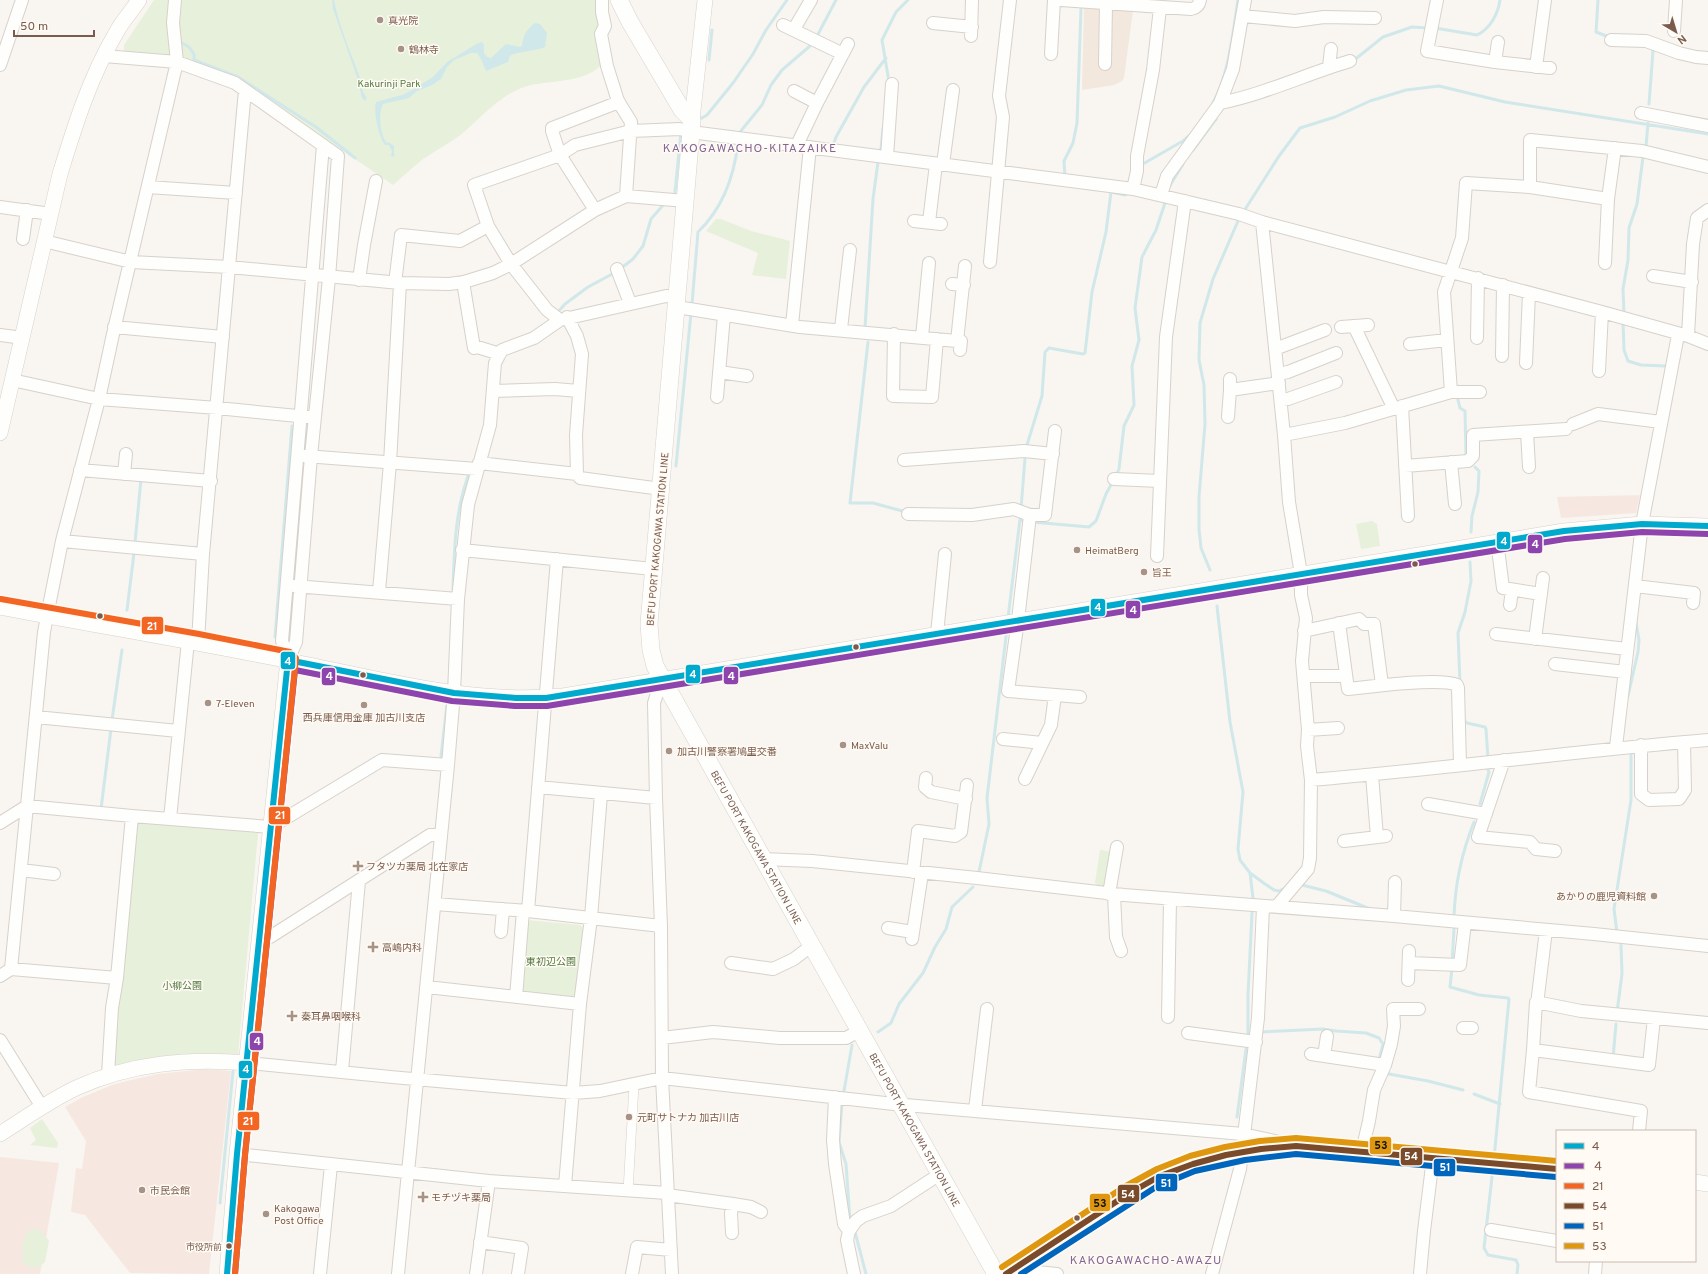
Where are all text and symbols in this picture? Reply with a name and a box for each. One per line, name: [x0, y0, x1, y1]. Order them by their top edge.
scale bar: [14, 12, 94, 38]
north arrow: [1656, 12, 1696, 52]
marker: 真光院: [375, 15, 385, 25]
place label: 真光院: [388, 15, 418, 28]
text: 50 m: [20, 19, 48, 35]
text: N: [1674, 31, 1689, 47]
marker: 鶴林寺: [396, 44, 406, 54]
place label: 鶴林寺: [409, 44, 439, 57]
park label: Kakurinji Park: [358, 78, 420, 91]
district label: KAKOGAWACHO-KITAZAIKE: [663, 141, 837, 157]
street label: BEFU PORT KAKOGAWA STATION LINE: [644, 452, 673, 626]
line badge: 4: [1496, 531, 1511, 550]
line badge: ４: [1527, 534, 1543, 554]
text: 4: [1500, 535, 1508, 549]
text: ４: [1530, 538, 1541, 552]
marker: HeimatBerg: [1072, 545, 1082, 555]
place label: HeimatBerg: [1085, 545, 1139, 558]
unlabelled marker: [1410, 559, 1420, 569]
marker: 旨王: [1139, 567, 1149, 577]
place label: 旨王: [1152, 567, 1172, 580]
line badge: 4: [1090, 598, 1106, 617]
line badge: ４: [1125, 600, 1141, 619]
text: 4: [1094, 601, 1102, 615]
text: ４: [1128, 604, 1139, 618]
unlabelled marker: [95, 611, 105, 621]
line badge: 21: [141, 616, 164, 635]
text: 21: [146, 620, 158, 634]
unlabelled marker: [851, 642, 861, 652]
line badge: 4: [280, 651, 296, 670]
text: 4: [284, 655, 292, 669]
line badge: 4: [685, 664, 701, 684]
line badge: ４: [723, 666, 739, 685]
line badge: ４: [321, 667, 336, 686]
text: 4: [689, 668, 697, 682]
text: ４: [324, 670, 335, 684]
unlabelled marker: [358, 670, 368, 680]
text: ４: [726, 670, 737, 684]
marker: 7-Eleven: [203, 698, 213, 708]
place label: 7-Eleven: [216, 698, 255, 711]
marker: 西兵庫信用金庫 加古川支店: [359, 700, 369, 710]
place label: 西兵庫信用金庫 加古川支店: [303, 712, 425, 725]
marker: MaxValu: [838, 740, 848, 750]
place label: MaxValu: [851, 740, 888, 753]
marker: 加古川警察署鳩里交番: [664, 746, 674, 756]
place label: 加古川警察署鳩里交番: [677, 746, 777, 759]
street label: BEFU PORT KAKOGAWA STATION LINE: [707, 769, 804, 927]
line badge: 21: [268, 806, 291, 825]
text: 21: [274, 809, 286, 823]
marker: フタツカ薬局 北在家店: [353, 861, 363, 871]
place label: フタツカ薬局 北在家店: [366, 861, 468, 874]
place label: あかりの鹿児資料館: [1556, 891, 1646, 904]
marker: あかりの鹿児資料館: [1649, 891, 1659, 901]
marker: 高嶋内科: [367, 941, 379, 953]
place label: 高嶋内科: [382, 942, 422, 955]
park label: 東初辺公園: [526, 956, 576, 969]
park label: 小柳公園: [162, 980, 202, 993]
marker: 秦耳鼻咽喉科: [286, 1010, 298, 1022]
place label: 秦耳鼻咽喉科: [301, 1011, 361, 1024]
line badge: ４: [249, 1032, 264, 1051]
text: ４: [252, 1035, 263, 1049]
street label: BEFU PORT KAKOGAWA STATION LINE: [865, 1051, 962, 1210]
line badge: 4: [238, 1060, 253, 1079]
text: 4: [242, 1063, 250, 1077]
line badge: 21: [237, 1111, 260, 1131]
marker: 元町サトナカ 加古川店: [624, 1112, 634, 1122]
place label: 元町サトナカ 加古川店: [637, 1112, 739, 1125]
text: 21: [242, 1115, 254, 1129]
legend: [1556, 1130, 1696, 1262]
line badge: 53: [1369, 1136, 1392, 1155]
text: 53: [1374, 1139, 1388, 1153]
text: 4: [1592, 1139, 1599, 1155]
line badge: 54: [1400, 1147, 1423, 1166]
text: 54: [1404, 1150, 1418, 1164]
line badge: 51: [1433, 1158, 1456, 1177]
text: ４: [1592, 1159, 1604, 1175]
text: 51: [1439, 1161, 1451, 1175]
line badge: 51: [1155, 1173, 1178, 1192]
text: 51: [1160, 1177, 1172, 1191]
text: 21: [1592, 1179, 1604, 1195]
line badge: 54: [1117, 1184, 1140, 1203]
marker: 市民会館: [137, 1185, 147, 1195]
place label: 市民会館: [150, 1185, 190, 1198]
text: 54: [1121, 1188, 1135, 1202]
marker: モチヅキ薬局: [418, 1192, 428, 1202]
place label: モチヅキ薬局: [431, 1192, 491, 1205]
line badge: 53: [1089, 1193, 1111, 1212]
text: 53: [1093, 1197, 1107, 1211]
text: 54: [1592, 1199, 1607, 1215]
place label: Kakogawa Post Office: [274, 1203, 324, 1228]
marker: Kakogawa Post Office: [261, 1209, 271, 1219]
unlabelled marker: [1072, 1213, 1082, 1223]
text: 51: [1592, 1219, 1604, 1235]
text: 53: [1592, 1239, 1607, 1255]
marker: 市役所前: [224, 1241, 234, 1251]
place label: 市役所前: [186, 1242, 222, 1253]
district label: KAKOGAWACHO-AWAZU: [1070, 1253, 1222, 1269]

